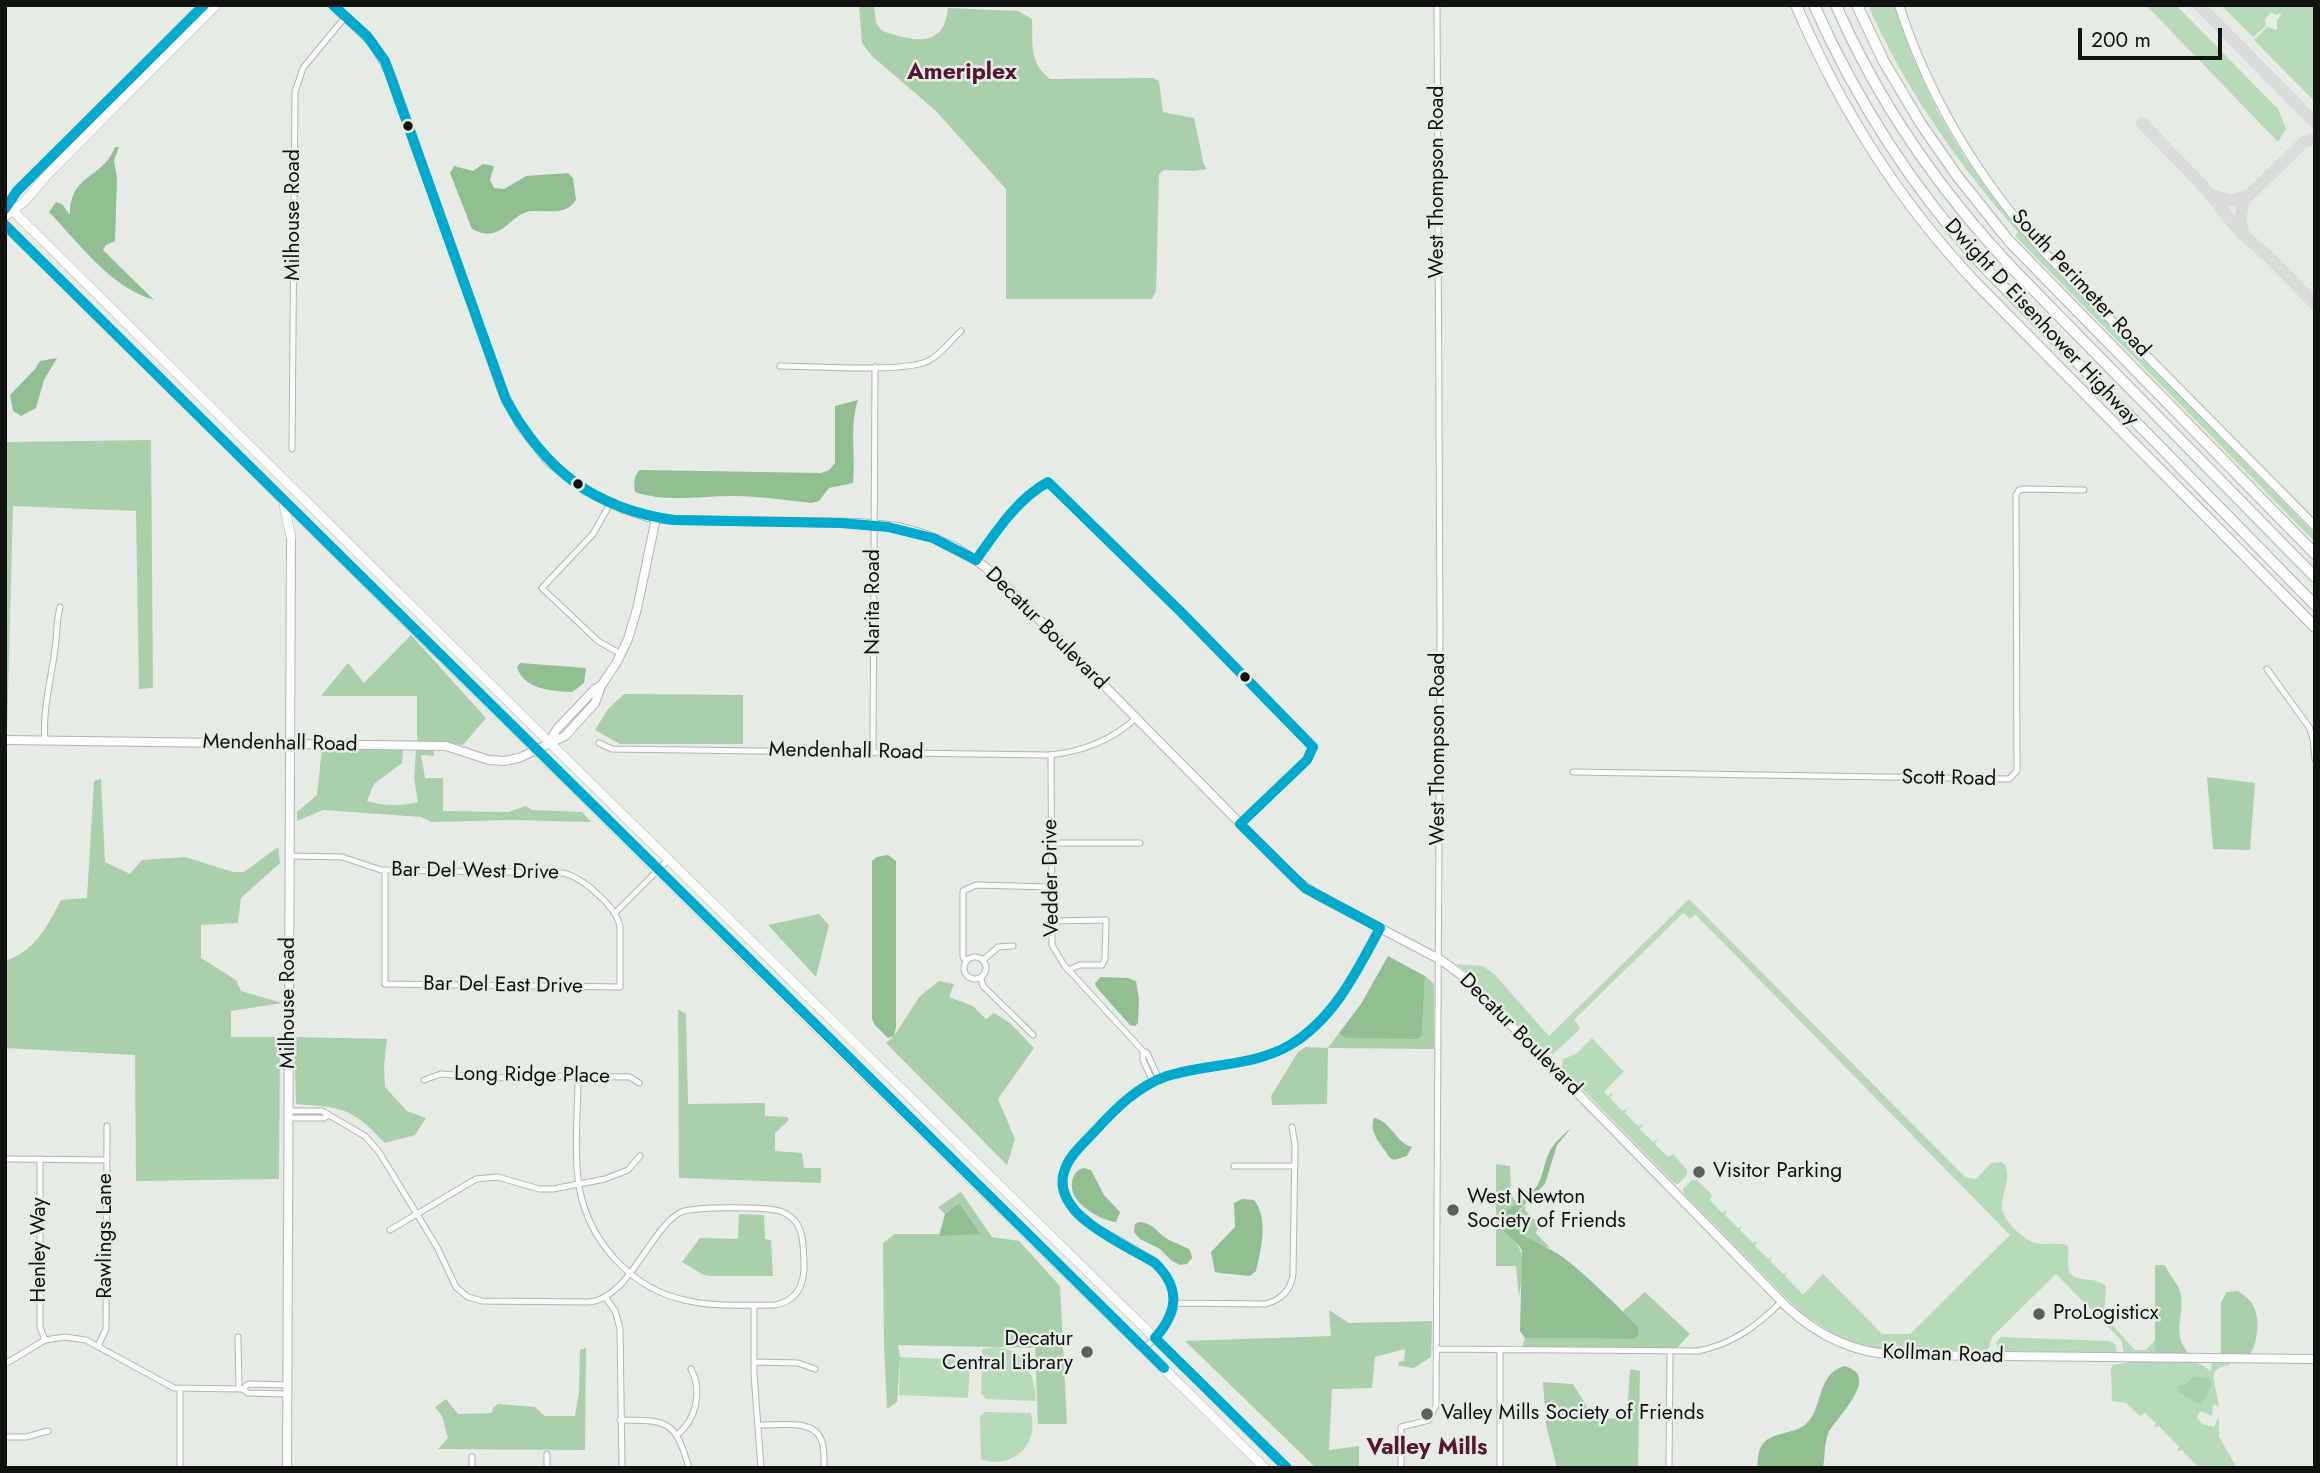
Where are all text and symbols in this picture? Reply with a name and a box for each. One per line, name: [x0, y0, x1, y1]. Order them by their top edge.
scale bar: [2082, 14, 2226, 58]
text: 200 m: [2091, 25, 2151, 55]
district label: Ameriplex: [907, 59, 1017, 87]
street label: West Thompson Road: [1425, 86, 1451, 278]
unlabelled marker: [401, 119, 415, 133]
street label: Milhouse Road: [281, 149, 307, 281]
street label: South Perimeter Road: [2005, 205, 2155, 363]
street label: Dwight D Eisenhower Highway: [1938, 214, 2144, 432]
unlabelled marker: [571, 477, 585, 491]
street label: Narita Road: [861, 549, 887, 655]
street label: Decatur Boulevard: [980, 563, 1112, 695]
street label: West Thompson Road: [1426, 653, 1452, 845]
unlabelled marker: [1238, 670, 1252, 684]
street label: Mendenhall Road: [202, 730, 358, 758]
street label: Mendenhall Road: [768, 738, 924, 766]
street label: Scott Road: [1901, 766, 1997, 792]
street label: Vedder Drive: [1038, 819, 1066, 937]
street label: Bar Del West Drive: [391, 858, 559, 886]
street label: Milhouse Road: [276, 937, 302, 1069]
street label: Decatur Boulevard: [1454, 969, 1586, 1101]
street label: Bar Del East Drive: [423, 972, 583, 1000]
street label: Long Ridge Place: [454, 1062, 610, 1090]
place label: Visitor Parking: [1713, 1159, 1842, 1185]
marker: Visitor Parking: [1691, 1164, 1707, 1180]
street label: Rawlings Lane: [93, 1173, 119, 1299]
place label: West Newton Society of Friends: [1467, 1185, 1626, 1235]
street label: Henley Way: [27, 1197, 53, 1303]
marker: West Newton Society of Friends: [1445, 1202, 1461, 1218]
place label: ProLogisticx: [2053, 1301, 2159, 1327]
marker: ProLogisticx: [2031, 1306, 2047, 1322]
place label: Decatur Central Library: [942, 1327, 1073, 1377]
street label: Kollman Road: [1882, 1340, 2004, 1370]
marker: Decatur Central Library: [1079, 1344, 1095, 1360]
place label: Valley Mills Society of Friends: [1441, 1401, 1704, 1427]
marker: Valley Mills Society of Friends: [1419, 1406, 1435, 1422]
district label: Valley Mills: [1367, 1434, 1487, 1462]

